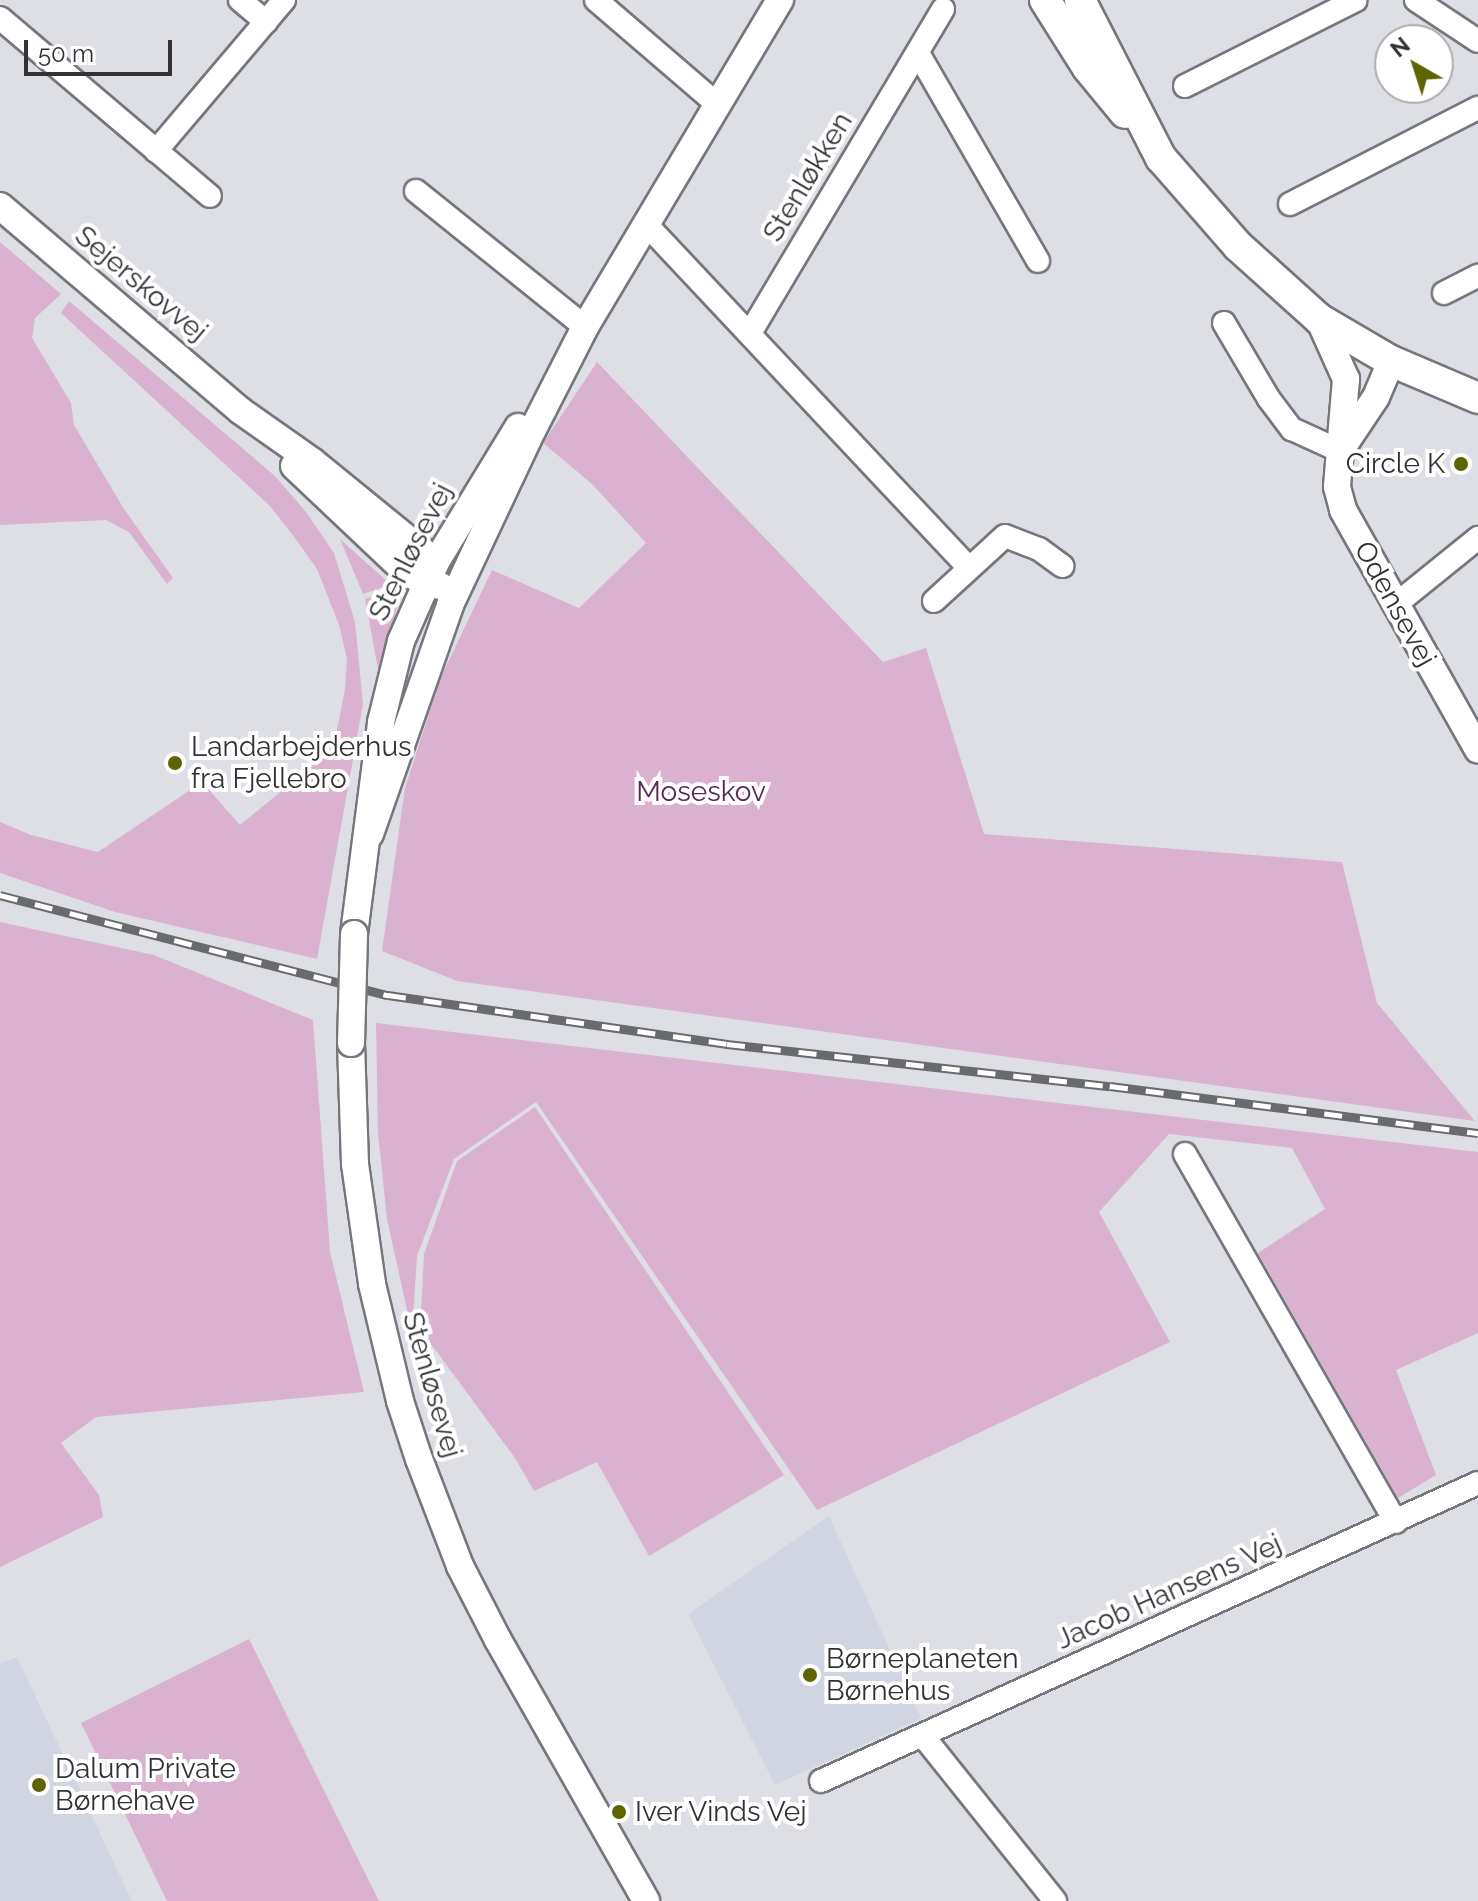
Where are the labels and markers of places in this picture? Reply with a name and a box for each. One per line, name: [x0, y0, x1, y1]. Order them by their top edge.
place label: Circle K: [1346, 447, 1445, 481]
marker: Circle K: [1452, 455, 1470, 473]
place label: Landarbejderhus fra Fjellebro: [191, 730, 412, 796]
marker: Landarbejderhus fra Fjellebro: [166, 754, 184, 772]
place label: Børneplaneten Børnehus: [826, 1642, 1019, 1708]
marker: Børneplaneten Børnehus: [801, 1666, 819, 1684]
place label: Dalum Private Børnehave: [55, 1752, 236, 1818]
marker: Dalum Private Børnehave: [30, 1776, 48, 1794]
place label: Iver Vinds Vej: [635, 1795, 809, 1829]
marker: Iver Vinds Vej: [610, 1803, 628, 1821]

